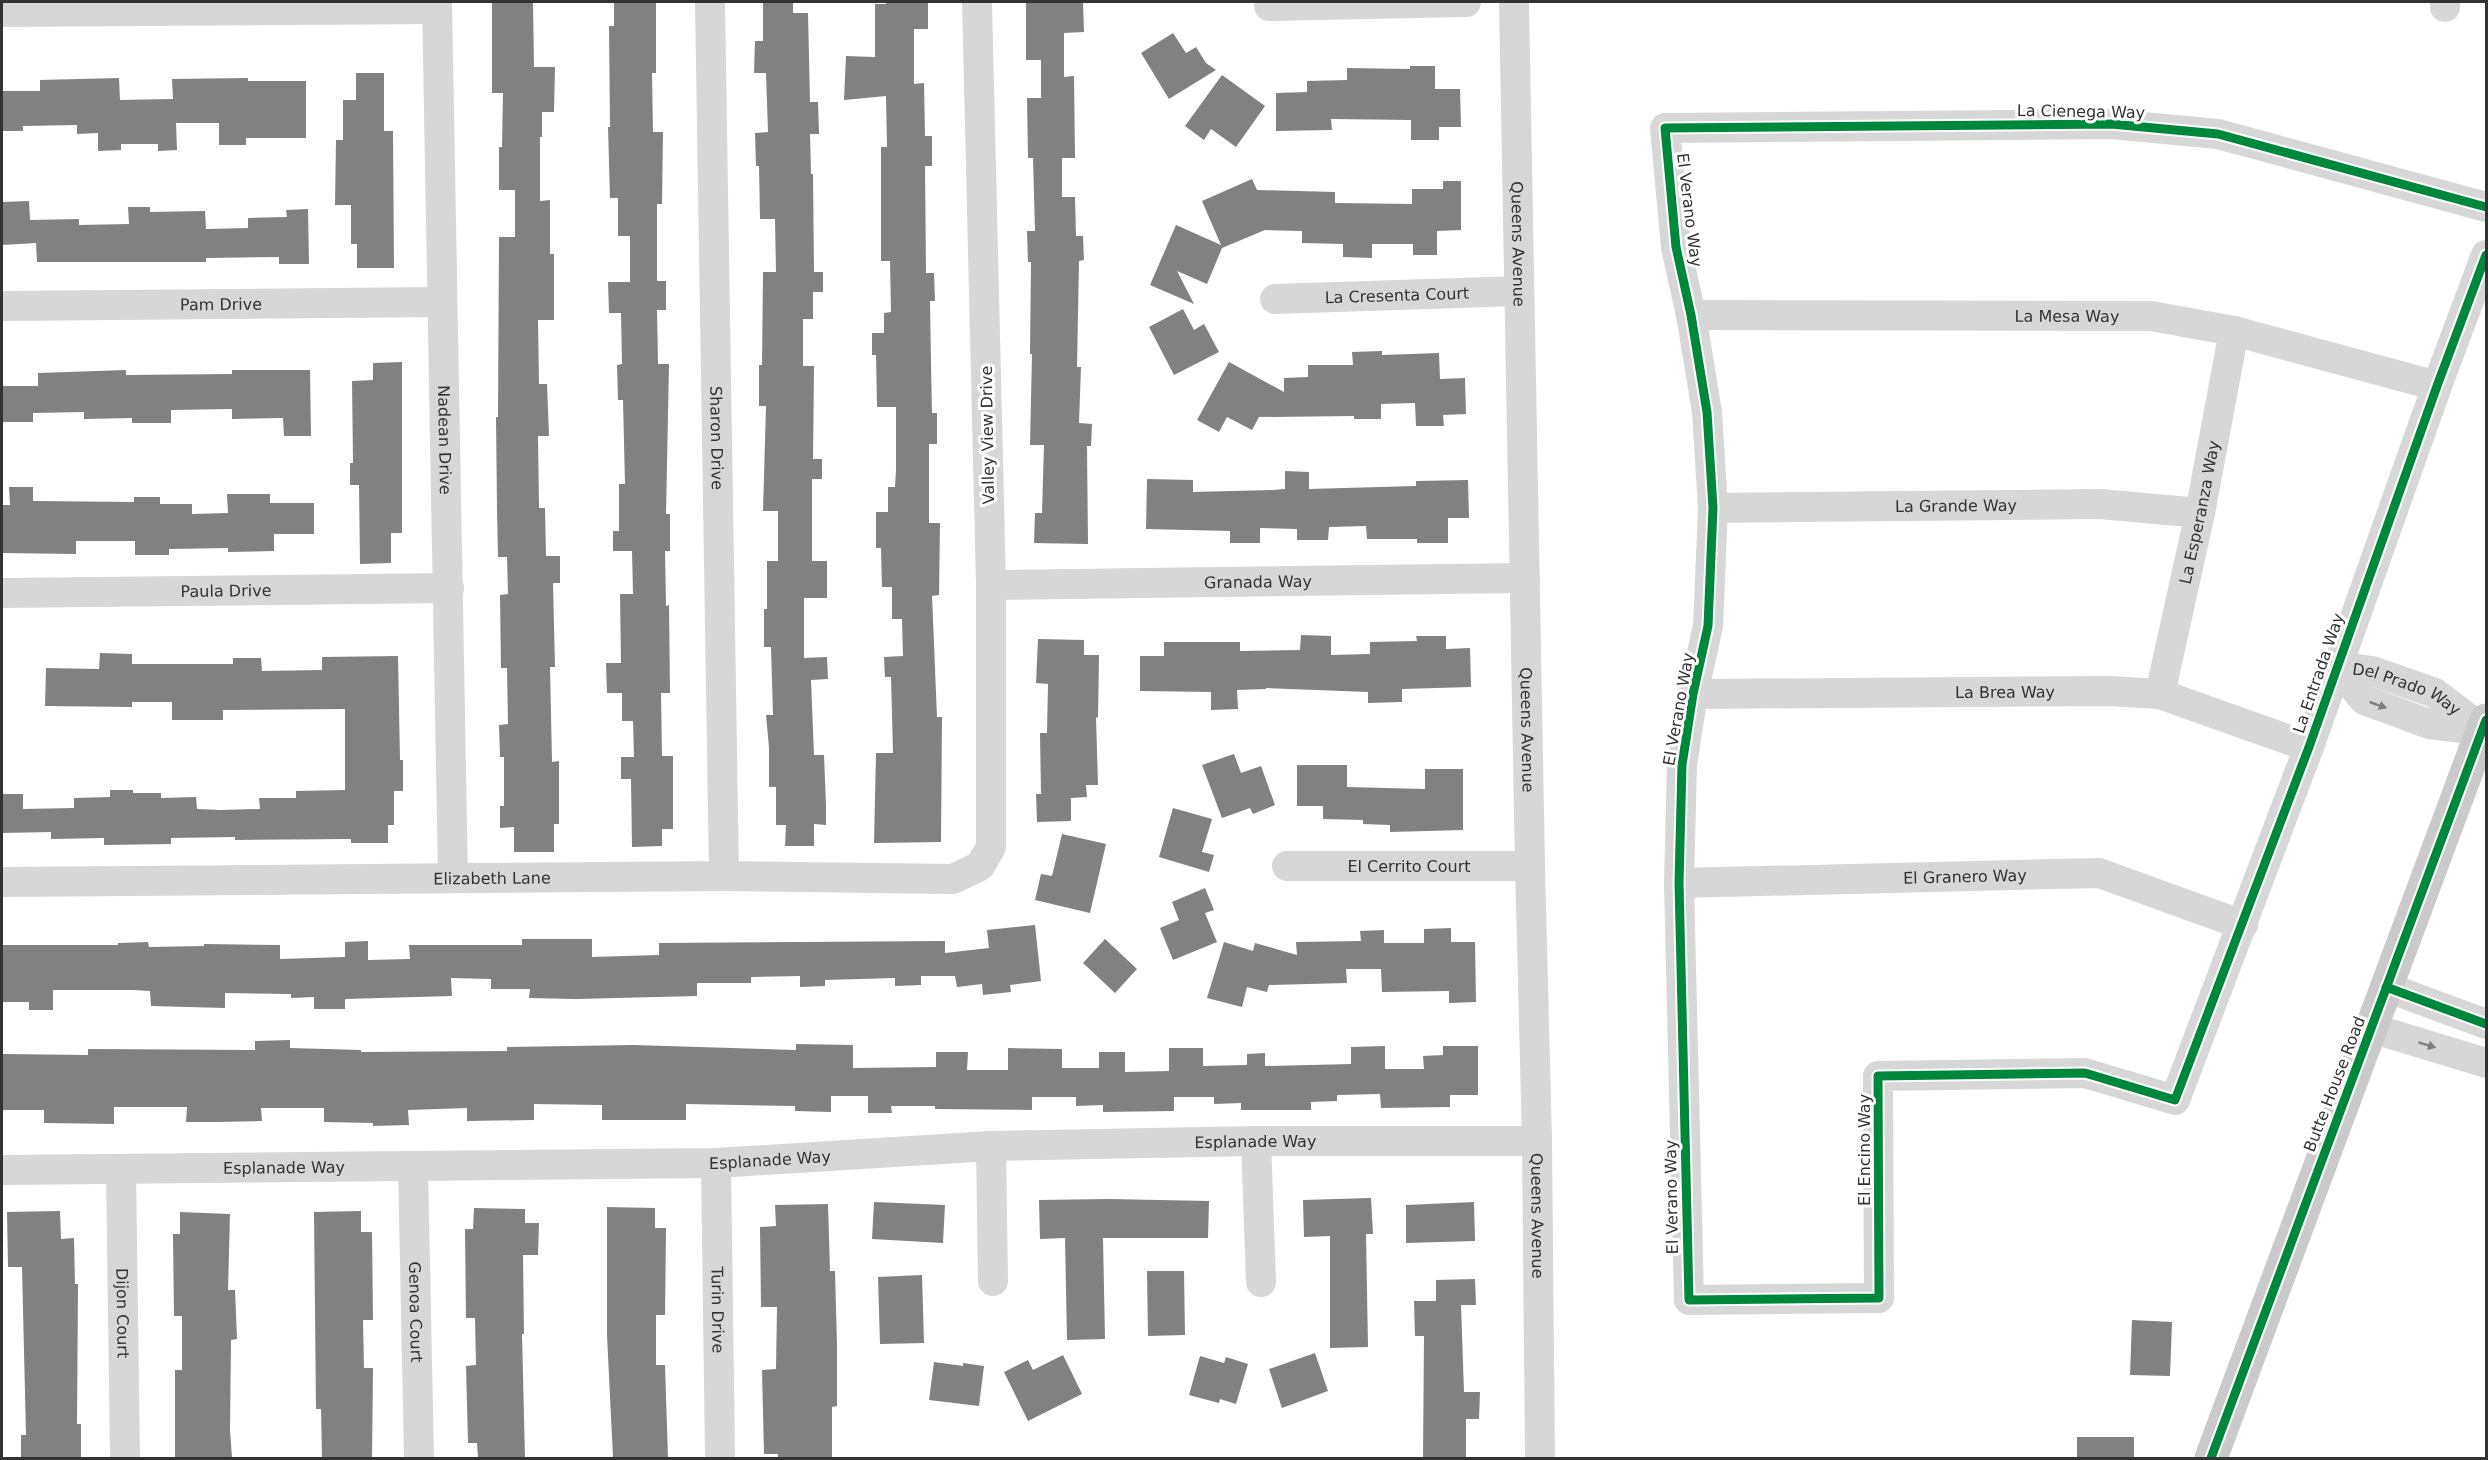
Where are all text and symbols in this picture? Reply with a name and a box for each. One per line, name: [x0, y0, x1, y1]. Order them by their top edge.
street label: La Cienega Way: [2017, 101, 2145, 122]
street label: El Verano Way: [1673, 152, 1706, 268]
street label: Queens Avenue: [1507, 181, 1529, 307]
street label: La Cresenta Court: [1324, 284, 1470, 307]
street label: Pam Drive: [180, 295, 262, 314]
street label: La Mesa Way: [2015, 307, 2119, 326]
street label: Valley View Drive: [977, 366, 998, 504]
street label: Nadean Drive: [434, 385, 455, 495]
street label: Sharon Drive: [706, 386, 727, 490]
street label: La Esperanza Way: [2176, 439, 2223, 586]
street label: La Grande Way: [1895, 496, 2017, 516]
street label: Granada Way: [1204, 572, 1312, 592]
street label: Paula Drive: [180, 581, 272, 601]
street label: La Entrada Way: [2289, 611, 2348, 736]
street label: El Verano Way: [1659, 651, 1698, 767]
street label: Del Prado Way: [2351, 659, 2464, 719]
street label: Queens Avenue: [1516, 667, 1538, 793]
street label: La Brea Way: [1955, 682, 2055, 702]
one-way arrow: [2369, 701, 2387, 710]
street label: El Cerrito Court: [1347, 857, 1471, 876]
street label: El Granero Way: [1903, 866, 2027, 888]
street label: Elizabeth Lane: [433, 868, 551, 888]
street label: Butte House Road: [2300, 1014, 2369, 1155]
one-way arrow: [2418, 1041, 2436, 1050]
street label: El Encino Way: [1855, 1094, 1874, 1206]
street label: Esplanade Way: [1194, 1132, 1316, 1152]
street label: El Verano Way: [1661, 1140, 1682, 1254]
street label: Esplanade Way: [709, 1147, 831, 1173]
street label: Queens Avenue: [1527, 1153, 1547, 1279]
street label: Esplanade Way: [223, 1158, 345, 1178]
street label: Genoa Court: [405, 1261, 426, 1363]
street label: Turin Drive: [707, 1266, 728, 1353]
street label: Dijon Court: [112, 1268, 133, 1358]

